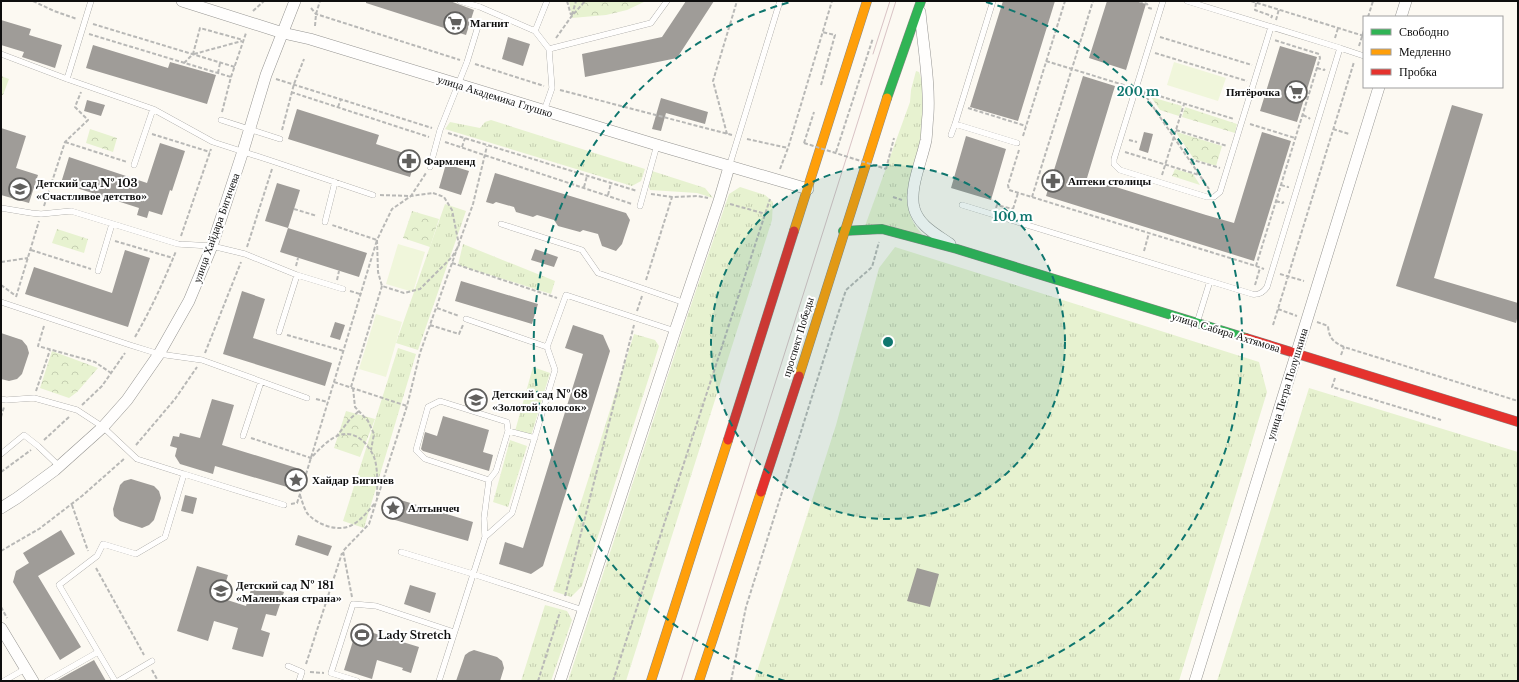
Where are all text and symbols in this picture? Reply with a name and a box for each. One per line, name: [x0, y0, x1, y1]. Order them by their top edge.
supermarket icon: Магнит: [442, 10, 468, 36]
place label: Магнит: [470, 16, 510, 30]
legend: [1363, 16, 1503, 88]
text: Свободно: [1399, 24, 1449, 39]
text: Медленно: [1399, 44, 1451, 59]
text: Пробка: [1399, 64, 1437, 79]
street label: улица Академика Глушко: [436, 72, 555, 120]
supermarket icon: Пятёрочка: [1283, 79, 1309, 105]
text: 200 m: [1117, 84, 1160, 99]
place label: Пятёрочка: [1226, 85, 1280, 99]
pharmacy icon: Фармленд: [396, 148, 422, 174]
place label: Фармленд: [424, 154, 476, 168]
pharmacy icon: Аптеки столицы: [1040, 168, 1066, 194]
street label: улица Хайдара Бигичева: [190, 171, 242, 285]
place label: Аптеки столицы: [1068, 174, 1152, 188]
school or university icon: Детский сад № 103 «Счастливое детство»: [7, 176, 33, 202]
place label: Детский сад № 103 «Счастливое детство»: [36, 176, 147, 203]
text: 100 m: [993, 209, 1034, 224]
street label: проспект Победы: [779, 295, 817, 379]
street label: улица Сабира Ахтямова: [1170, 309, 1282, 355]
street label: улица Петра Полушкина: [1263, 326, 1311, 442]
centre of rings: [881, 335, 895, 349]
school or university icon: Детский сад № 68 «Золотой колосок»: [463, 387, 489, 413]
place label: Детский сад № 68 «Золотой колосок»: [492, 387, 588, 414]
place icon: Хайдар Бигичев: [283, 467, 309, 493]
place label: Хайдар Бигичев: [312, 473, 394, 487]
place icon: Алтынчеч: [380, 495, 406, 521]
place label: Алтынчеч: [408, 501, 459, 515]
school or university icon: Детский сад № 181 «Маленькая страна»: [208, 578, 234, 604]
place label: Детский сад № 181 «Маленькая страна»: [236, 578, 342, 605]
sports icon: Lady Stretch: [349, 622, 375, 648]
place label: Lady Stretch: [378, 628, 452, 642]

